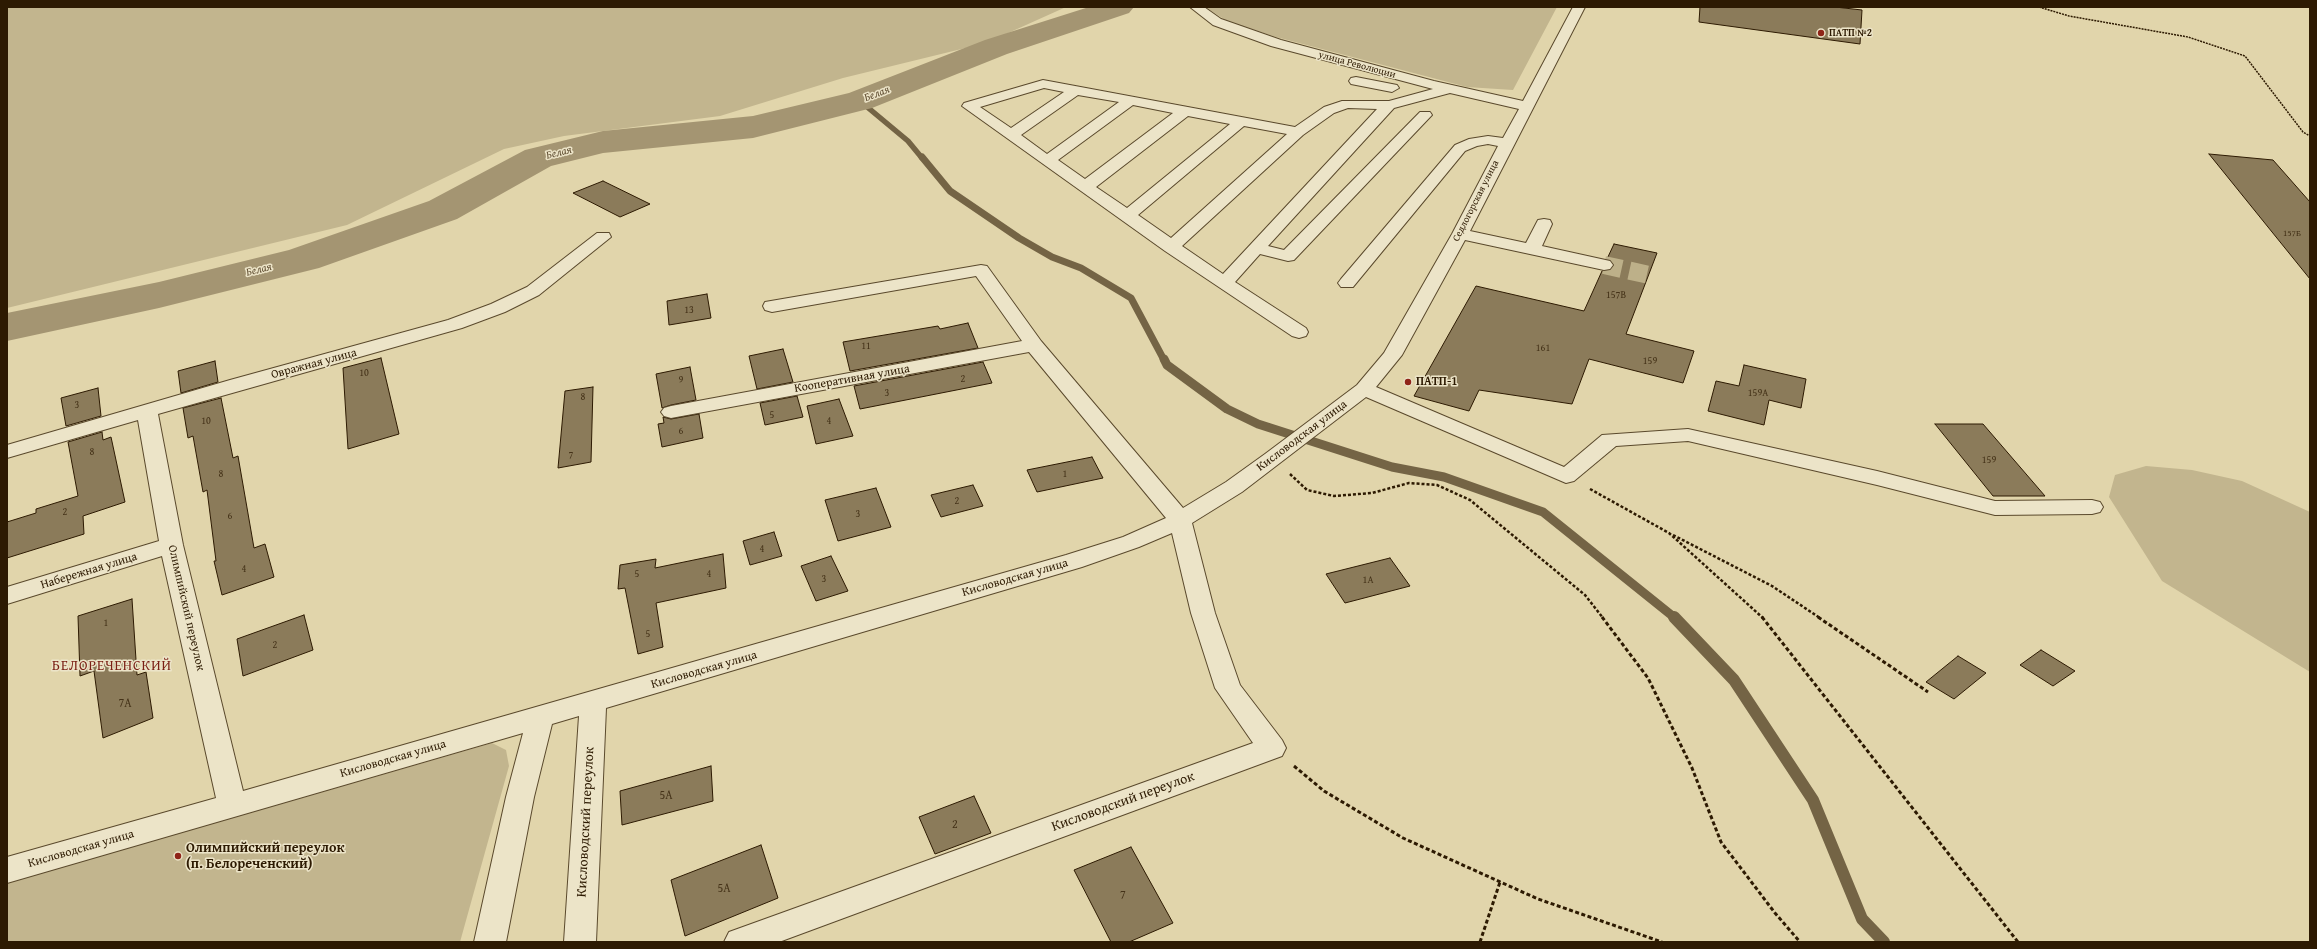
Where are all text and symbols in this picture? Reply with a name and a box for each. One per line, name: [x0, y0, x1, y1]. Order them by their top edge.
place label: ПАТП №2: [1829, 27, 1872, 39]
marker: ПАТП №2: [1816, 28, 1826, 38]
street label: улица Революции: [1317, 49, 1397, 81]
water label: Белая: [862, 83, 892, 105]
water label: Белая: [545, 143, 573, 163]
street label: Седлогорская улица: [1450, 158, 1502, 244]
house number: 157Б: [2283, 229, 2301, 239]
water label: Белая: [245, 260, 273, 280]
house number: 157В: [1606, 289, 1626, 301]
house number: 13: [684, 304, 694, 316]
house number: 11: [861, 340, 871, 352]
house number: 161: [1536, 342, 1550, 354]
street label: Овражная улица: [270, 346, 358, 382]
house number: 159: [1643, 355, 1657, 367]
street label: Кооперативная улица: [793, 362, 911, 396]
house number: 10: [359, 367, 369, 379]
house number: 2: [961, 373, 965, 385]
house number: 9: [679, 374, 683, 386]
place label: ПАТП-1: [1416, 375, 1457, 389]
marker: ПАТП-1: [1403, 377, 1413, 387]
house number: 3: [885, 387, 889, 399]
house number: 159А: [1748, 387, 1768, 399]
house number: 8: [581, 391, 585, 403]
street label: Кисловодская улица: [1254, 397, 1350, 475]
house number: 3: [75, 399, 79, 411]
house number: 5: [770, 409, 774, 421]
house number: 10: [201, 415, 211, 427]
house number: 4: [827, 415, 831, 427]
house number: 6: [679, 425, 683, 437]
house number: 8: [90, 446, 94, 458]
house number: 7: [569, 449, 573, 461]
house number: 159: [1982, 454, 1996, 466]
house number: 8: [219, 468, 223, 480]
house number: 1: [1063, 468, 1067, 480]
house number: 2: [955, 495, 959, 507]
house number: 2: [63, 506, 67, 518]
house number: 3: [856, 508, 860, 520]
house number: 6: [228, 510, 232, 522]
house number: 4: [760, 543, 764, 555]
street label: Олимпийский переулок: [165, 544, 207, 672]
street label: Набережная улица: [39, 549, 139, 593]
street label: Кисловодская улица: [960, 556, 1070, 600]
house number: 4: [242, 563, 246, 575]
house number: 5: [635, 568, 639, 580]
house number: 4: [707, 568, 711, 580]
house number: 3: [822, 573, 826, 585]
house number: 1А: [1363, 574, 1373, 586]
house number: 1: [104, 617, 108, 629]
house number: 5: [646, 628, 650, 640]
house number: 2: [273, 639, 277, 651]
street label: Кисловодская улица: [649, 648, 759, 692]
district label: БЕЛОРЕЧЕНСКИЙ: [52, 658, 172, 674]
house number: 7А: [118, 697, 132, 711]
street label: Кисловодская улица: [338, 737, 448, 781]
street label: Кисловодский переулок: [574, 746, 598, 898]
street label: Кисловодский переулок: [1049, 768, 1197, 836]
house number: 5А: [659, 789, 673, 803]
house number: 2: [952, 818, 958, 832]
street label: Кисловодская улица: [26, 827, 136, 871]
place label: Олимпийский переулок (п. Белореченский): [186, 840, 344, 872]
marker: Олимпийский переулок (п. Белореченский): [173, 851, 183, 861]
house number: 5А: [717, 882, 731, 896]
house number: 7: [1120, 889, 1126, 903]

